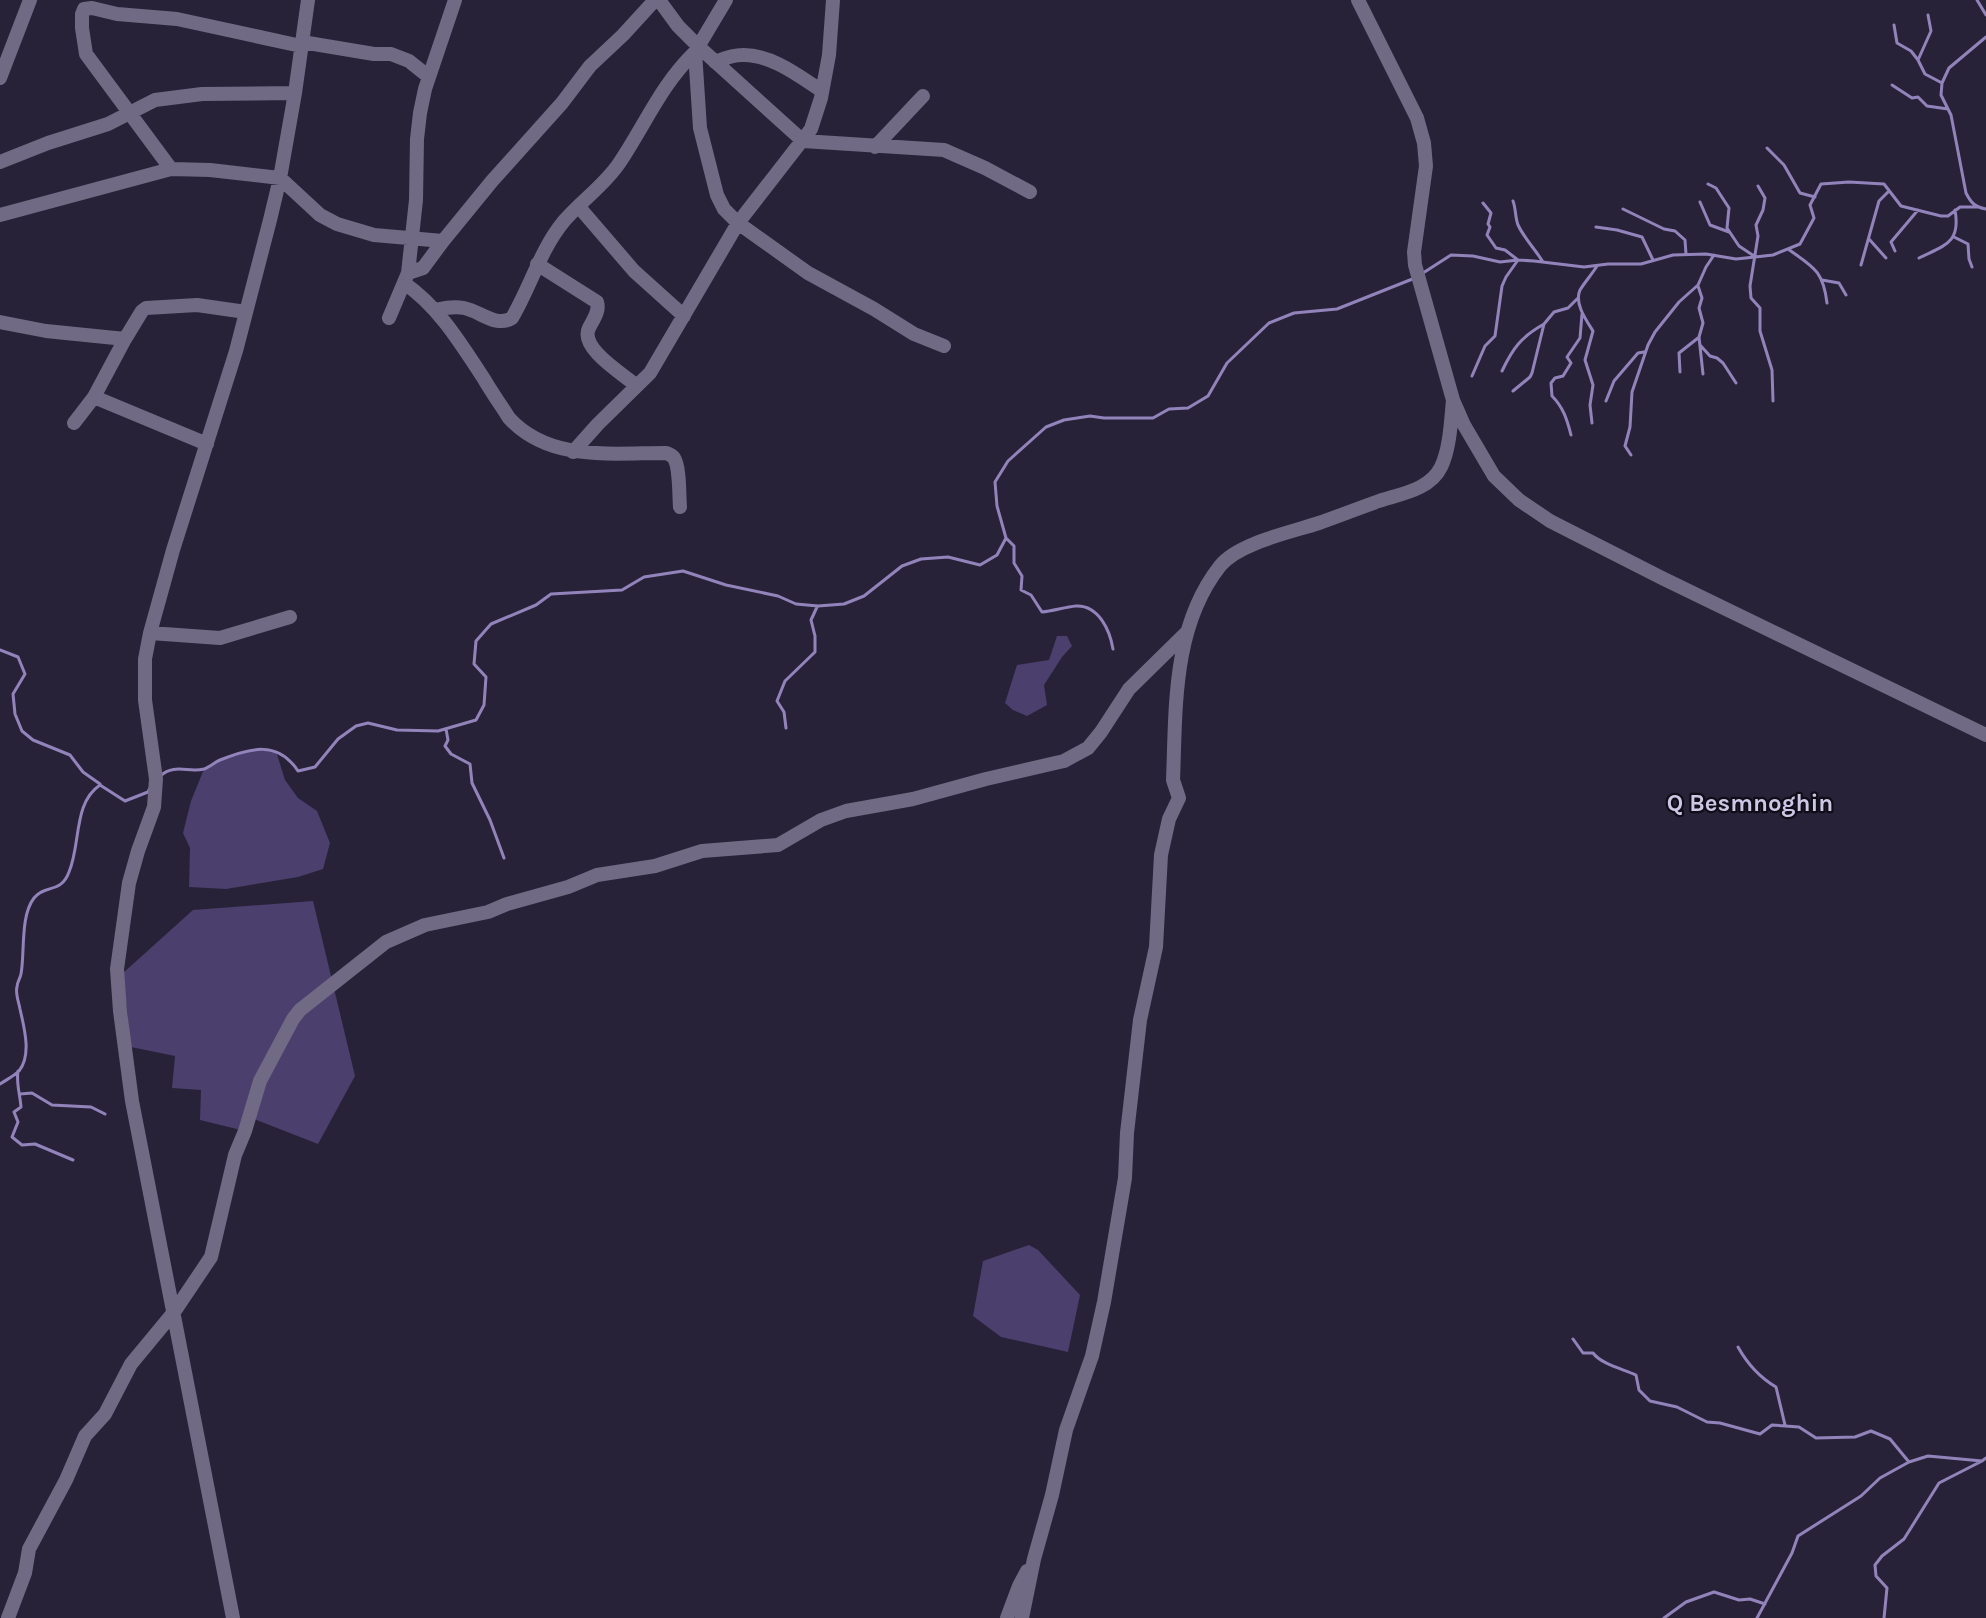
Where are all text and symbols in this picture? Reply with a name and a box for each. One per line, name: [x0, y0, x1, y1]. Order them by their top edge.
district label: Q Besmnoghin: [1667, 789, 1833, 817]

